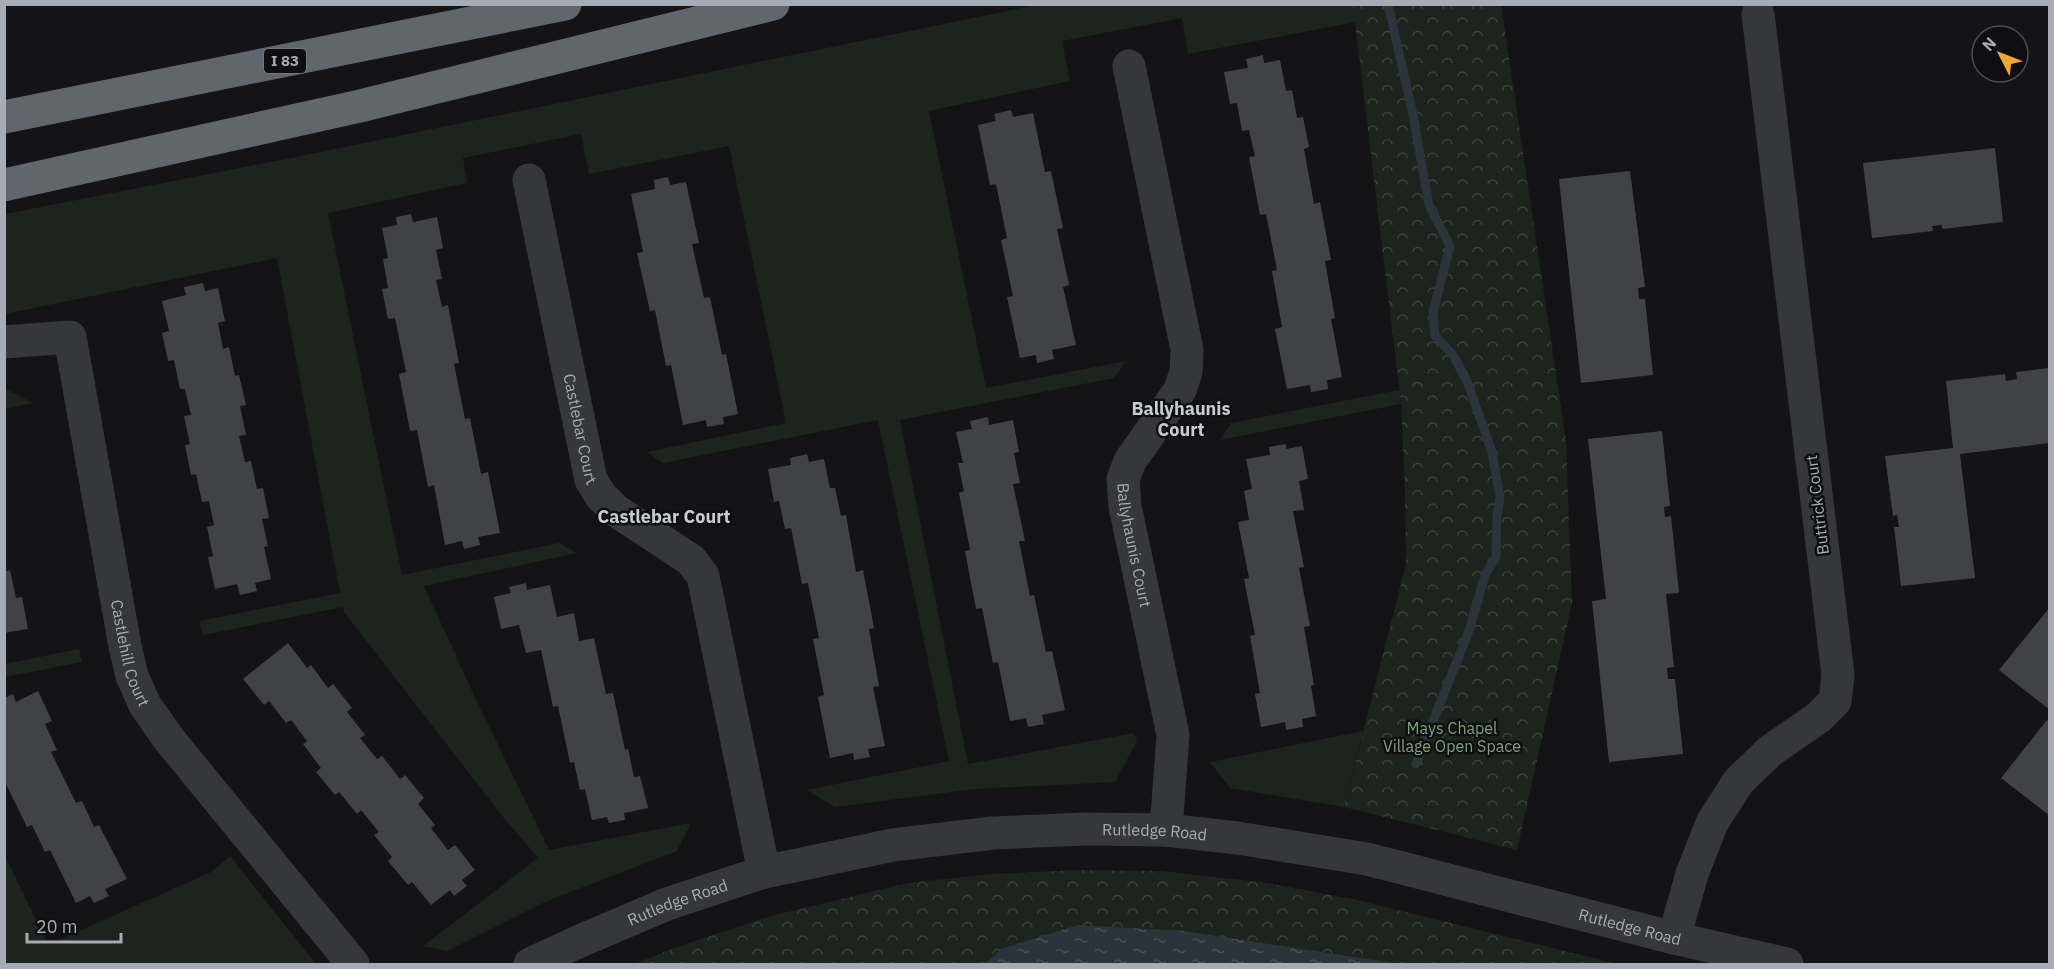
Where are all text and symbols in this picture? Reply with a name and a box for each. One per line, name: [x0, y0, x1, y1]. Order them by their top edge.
north arrow: [1970, 24, 2030, 84]
text: N: [1978, 33, 2000, 55]
road number: I 83: [264, 49, 306, 73]
street label: Castlebar Court: [559, 372, 601, 488]
district label: Ballyhaunis Court: [1131, 397, 1231, 441]
street label: Buttrick Court: [1801, 454, 1833, 556]
street label: Ballyhaunis Court: [1113, 482, 1156, 609]
district label: Castlebar Court: [598, 505, 731, 528]
street label: Castlehill Court: [107, 598, 154, 709]
park label: Mays Chapel Village Open Space: [1383, 718, 1521, 756]
street label: Rutledge Road: [1102, 819, 1208, 845]
street label: Rutledge Road: [624, 875, 730, 930]
street label: Rutledge Road: [1577, 904, 1683, 949]
scale bar: [27, 906, 122, 944]
text: 20 m: [36, 915, 78, 938]

